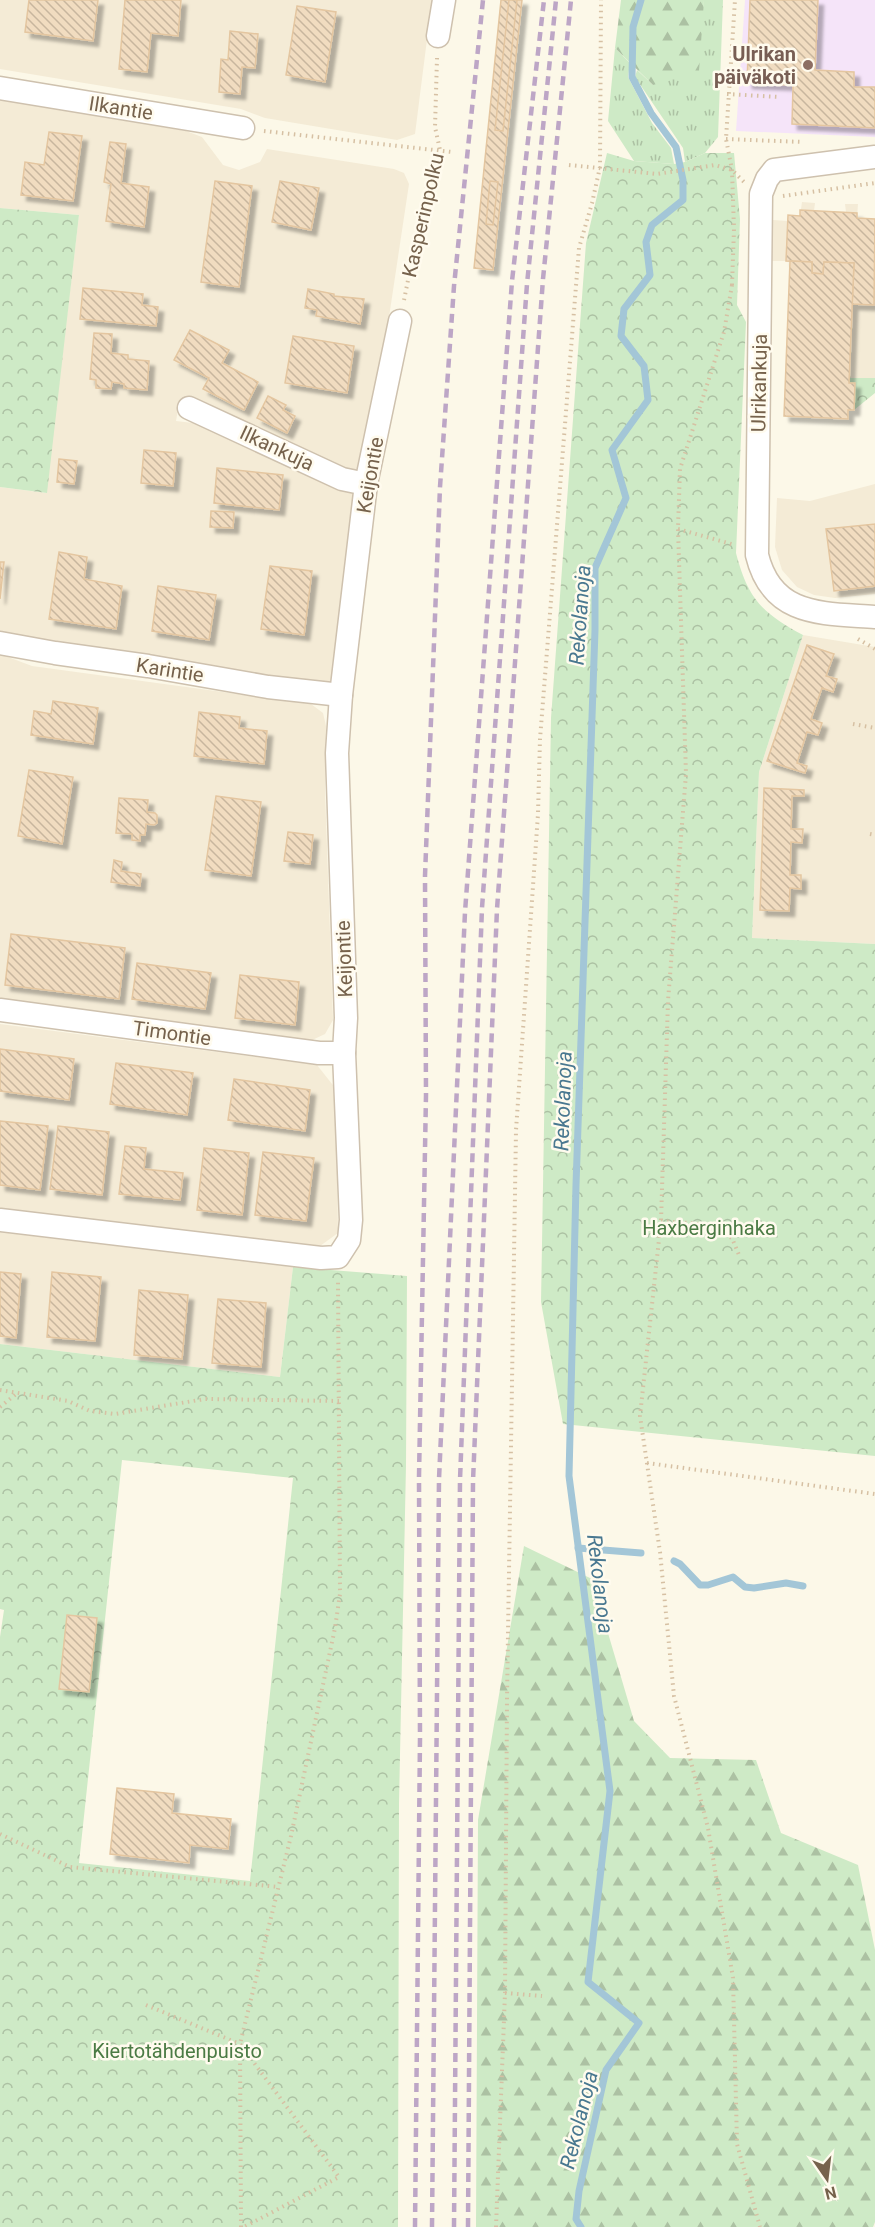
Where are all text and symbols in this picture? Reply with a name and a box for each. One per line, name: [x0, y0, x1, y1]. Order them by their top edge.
place label: Ulrikan päiväkoti: [714, 42, 796, 89]
marker: Ulrikan päiväkoti: [801, 58, 815, 72]
street label: Ilkantie: [87, 91, 155, 125]
street label: Kasperinpolku: [397, 150, 449, 280]
street label: Ulrikankuja: [746, 334, 772, 432]
street label: Ilkankuja: [236, 420, 318, 476]
street label: Keijontie: [351, 435, 389, 515]
water label: Rekolanoja: [565, 564, 595, 666]
street label: Karintie: [134, 653, 206, 687]
street label: Keijontie: [331, 920, 357, 998]
street label: Timontie: [131, 1016, 213, 1050]
water label: Rekolanoja: [549, 1051, 577, 1151]
park label: Haxberginhaka: [642, 1216, 776, 1240]
water label: Rekolanoja: [582, 1533, 618, 1635]
park label: Kiertotähdenpuisto: [92, 2039, 262, 2063]
water label: Rekolanoja: [555, 2069, 603, 2171]
north arrow: [797, 2149, 857, 2209]
text: N: [823, 2182, 838, 2204]

